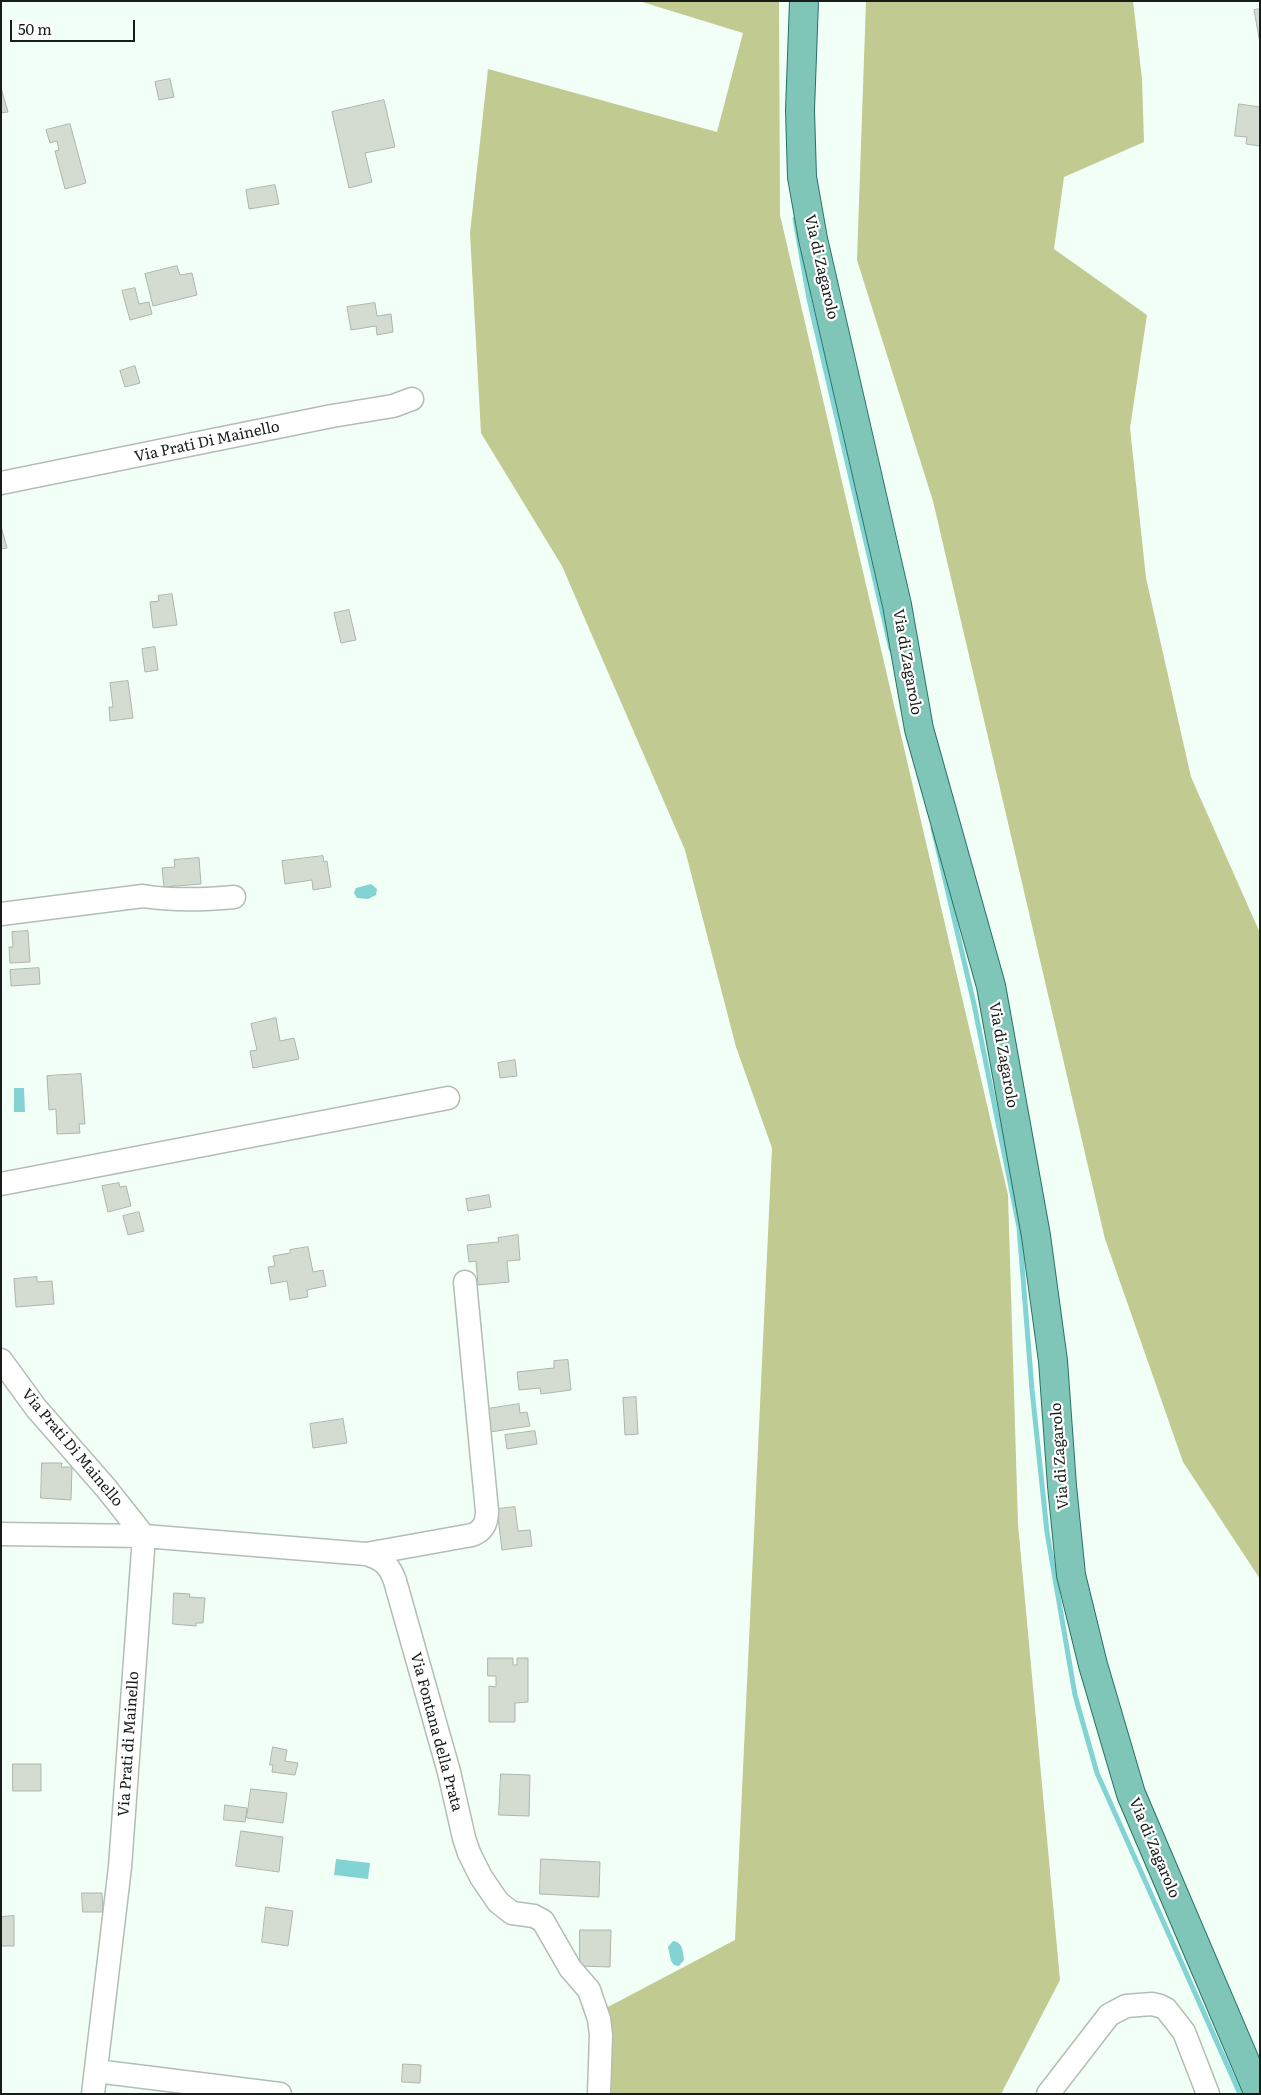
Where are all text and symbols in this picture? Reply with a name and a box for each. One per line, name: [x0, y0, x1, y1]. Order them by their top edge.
scale bar: [12, 10, 138, 42]
text: 50 m: [18, 17, 52, 40]
street label: Via di Zagarolo: [800, 213, 842, 321]
street label: Via Prati Di Mainello: [133, 418, 281, 466]
street label: Via di Zagarolo: [889, 608, 925, 716]
street label: Via di Zagarolo: [985, 1001, 1021, 1109]
street label: Via Prati Di Mainello: [17, 1385, 127, 1511]
street label: Via di Zagarolo: [1047, 1402, 1073, 1510]
street label: Via Fontana della Prata: [406, 1650, 466, 1814]
street label: Via Prati di Mainello: [115, 1671, 143, 1817]
street label: Via di Zagarolo: [1125, 1795, 1183, 1901]

